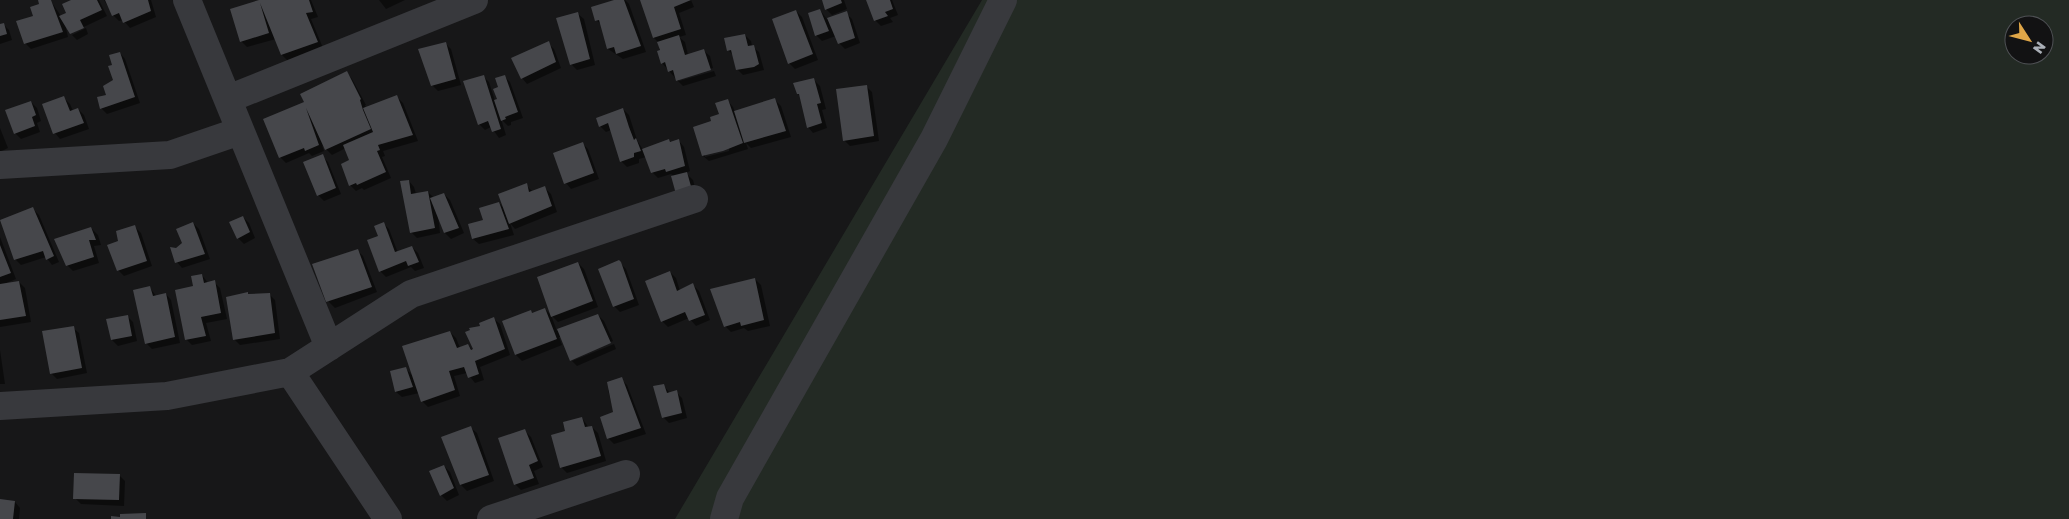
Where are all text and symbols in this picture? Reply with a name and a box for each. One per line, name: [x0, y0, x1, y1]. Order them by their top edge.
north arrow: [2004, 15, 2054, 65]
text: N: [2030, 39, 2050, 57]

